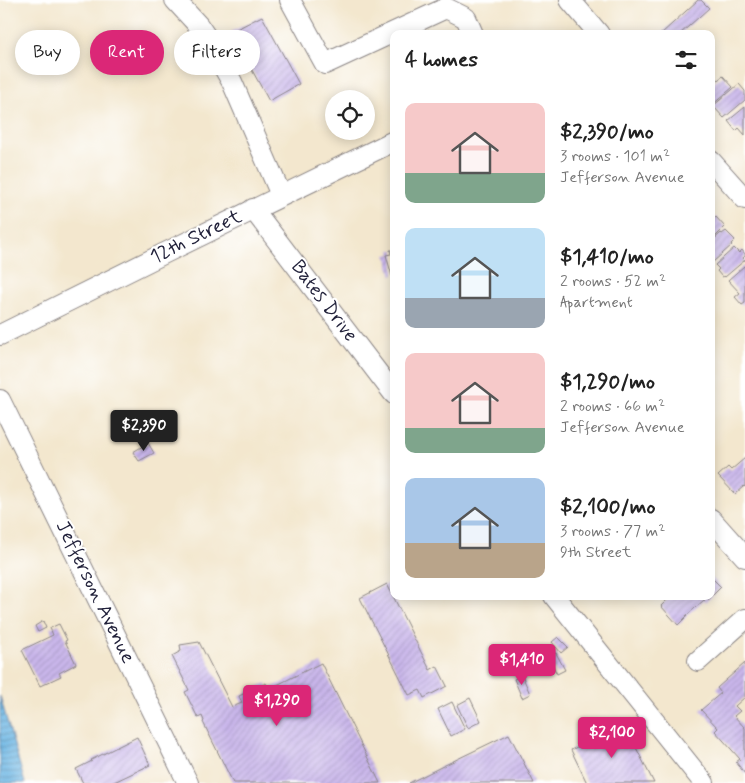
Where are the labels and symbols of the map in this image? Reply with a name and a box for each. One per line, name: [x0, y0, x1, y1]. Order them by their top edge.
street label: 12th Street: [146, 203, 247, 271]
street label: Bates Drive: [284, 255, 364, 347]
pin: $2,390: [103, 410, 185, 452]
street label: Jefferson Avenue: [49, 516, 141, 668]
pin: $1,410: [481, 644, 563, 686]
pin: $1,290: [236, 684, 318, 727]
pin: $2,100: [571, 716, 653, 759]

